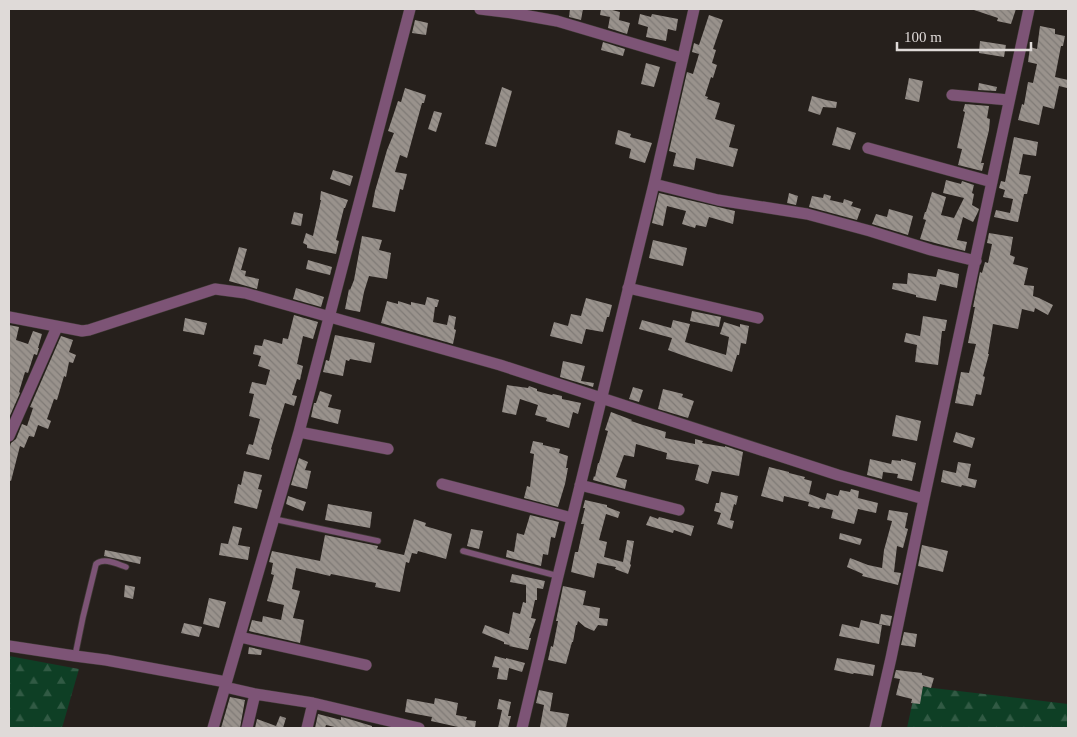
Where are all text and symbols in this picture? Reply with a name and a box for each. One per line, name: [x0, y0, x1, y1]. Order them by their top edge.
scale bar: [897, 20, 1031, 52]
text: 100 m: [904, 29, 942, 45]

